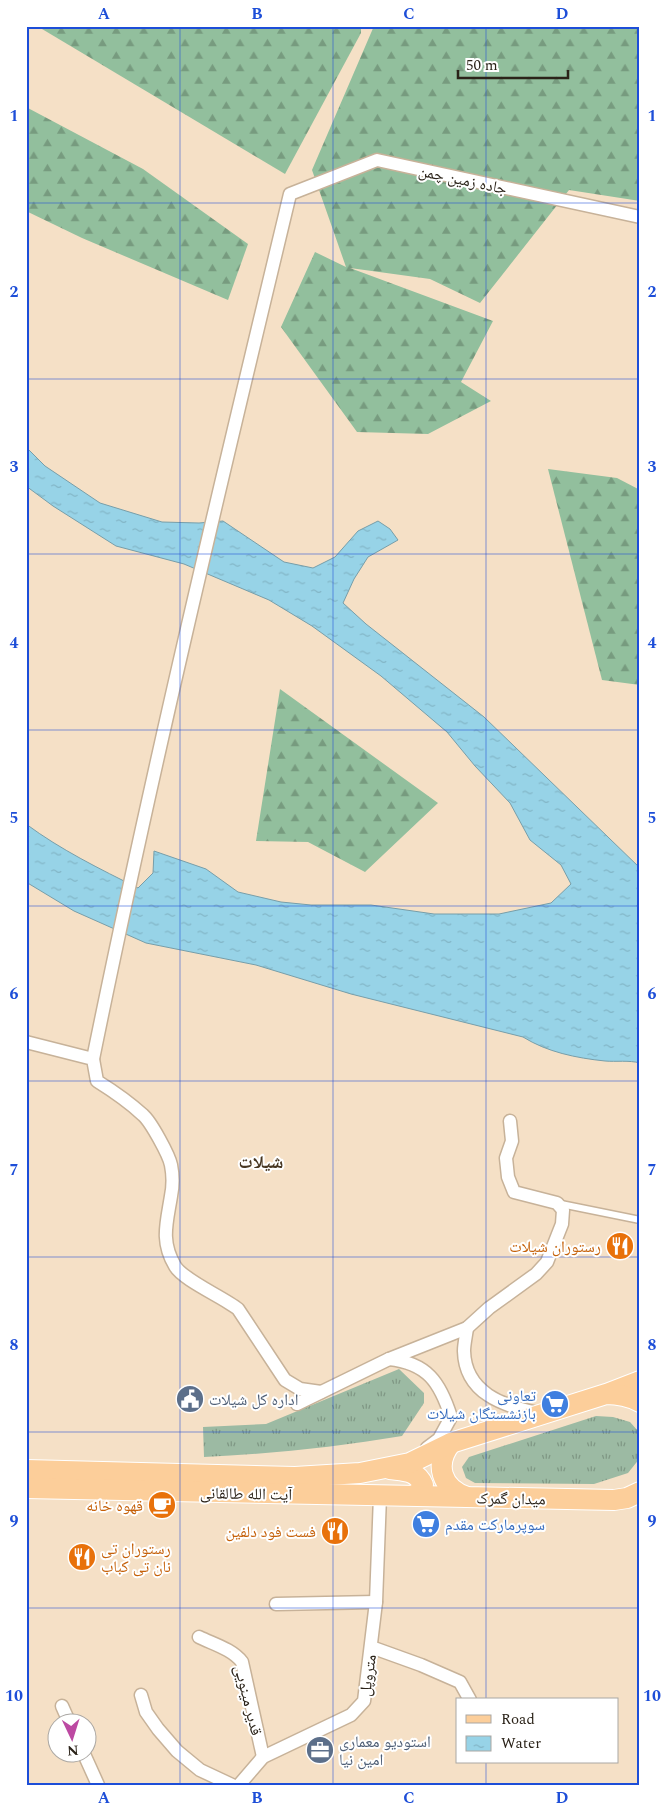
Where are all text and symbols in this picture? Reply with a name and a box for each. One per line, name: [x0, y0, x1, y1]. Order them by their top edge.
text: A: [98, 2, 111, 26]
text: B: [251, 2, 263, 26]
text: C: [403, 2, 415, 26]
text: D: [556, 2, 569, 26]
scale bar: [458, 48, 568, 80]
text: 50 m: [466, 54, 498, 77]
text: 1: [10, 104, 18, 128]
text: 1: [648, 104, 656, 128]
street label: جاده زمین چمن: [416, 159, 509, 201]
text: 2: [10, 280, 19, 304]
text: 2: [648, 280, 657, 304]
text: 3: [10, 455, 19, 479]
text: 3: [648, 455, 657, 479]
text: 4: [10, 631, 19, 655]
text: 4: [648, 631, 657, 655]
text: 5: [10, 806, 18, 830]
text: 5: [648, 806, 656, 830]
text: 6: [10, 982, 19, 1006]
text: 6: [648, 982, 657, 1006]
district label: شیلات: [239, 1149, 283, 1176]
text: 7: [10, 1158, 19, 1182]
text: 7: [648, 1158, 657, 1182]
restaurant icon: رستوران شیلات: [605, 1231, 635, 1261]
place label: رستوران شیلات: [509, 1235, 601, 1259]
text: 8: [10, 1333, 19, 1357]
text: 8: [648, 1333, 657, 1357]
public building icon: اداره کل شیلات: [175, 1384, 205, 1414]
place label: تعاونی بازنشستگان شیلات: [427, 1384, 536, 1426]
place label: اداره کل شیلات: [209, 1388, 298, 1412]
supermarket icon: تعاونی بازنشستگان شیلات: [540, 1389, 570, 1419]
street label: آیت الله طالقانی: [200, 1481, 293, 1507]
street label: میدان گمرک: [476, 1486, 546, 1512]
cafe icon: قهوه خانه: [147, 1490, 177, 1520]
place label: قهوه خانه: [86, 1494, 143, 1518]
text: 9: [10, 1509, 19, 1533]
supermarket icon: سوپرمارکت مقدم: [411, 1509, 441, 1539]
text: 9: [648, 1509, 657, 1533]
place label: سوپرمارکت مقدم: [445, 1513, 545, 1537]
restaurant icon: فست فود دلفین: [320, 1516, 350, 1546]
place label: فست فود دلفین: [225, 1520, 316, 1544]
place label: رستوران تی نان تی کباب: [101, 1537, 171, 1579]
restaurant icon: رستوران تی نان تی کباب: [67, 1542, 97, 1572]
street label: متروپل: [353, 1653, 383, 1698]
street label: قدیر مینویی: [228, 1662, 268, 1738]
text: 10: [5, 1684, 23, 1708]
text: 10: [643, 1684, 661, 1708]
legend: [456, 1698, 618, 1764]
text: Road: [501, 1708, 535, 1731]
north arrow: [48, 1714, 98, 1764]
place label: استودیو معماری امین نیا: [339, 1730, 431, 1772]
text: Water: [501, 1732, 541, 1755]
office icon: استودیو معماری امین نیا: [305, 1735, 335, 1765]
text: N: [66, 1740, 79, 1761]
text: A: [98, 1786, 111, 1810]
text: B: [251, 1786, 263, 1810]
text: C: [403, 1786, 415, 1810]
text: D: [556, 1786, 569, 1810]

